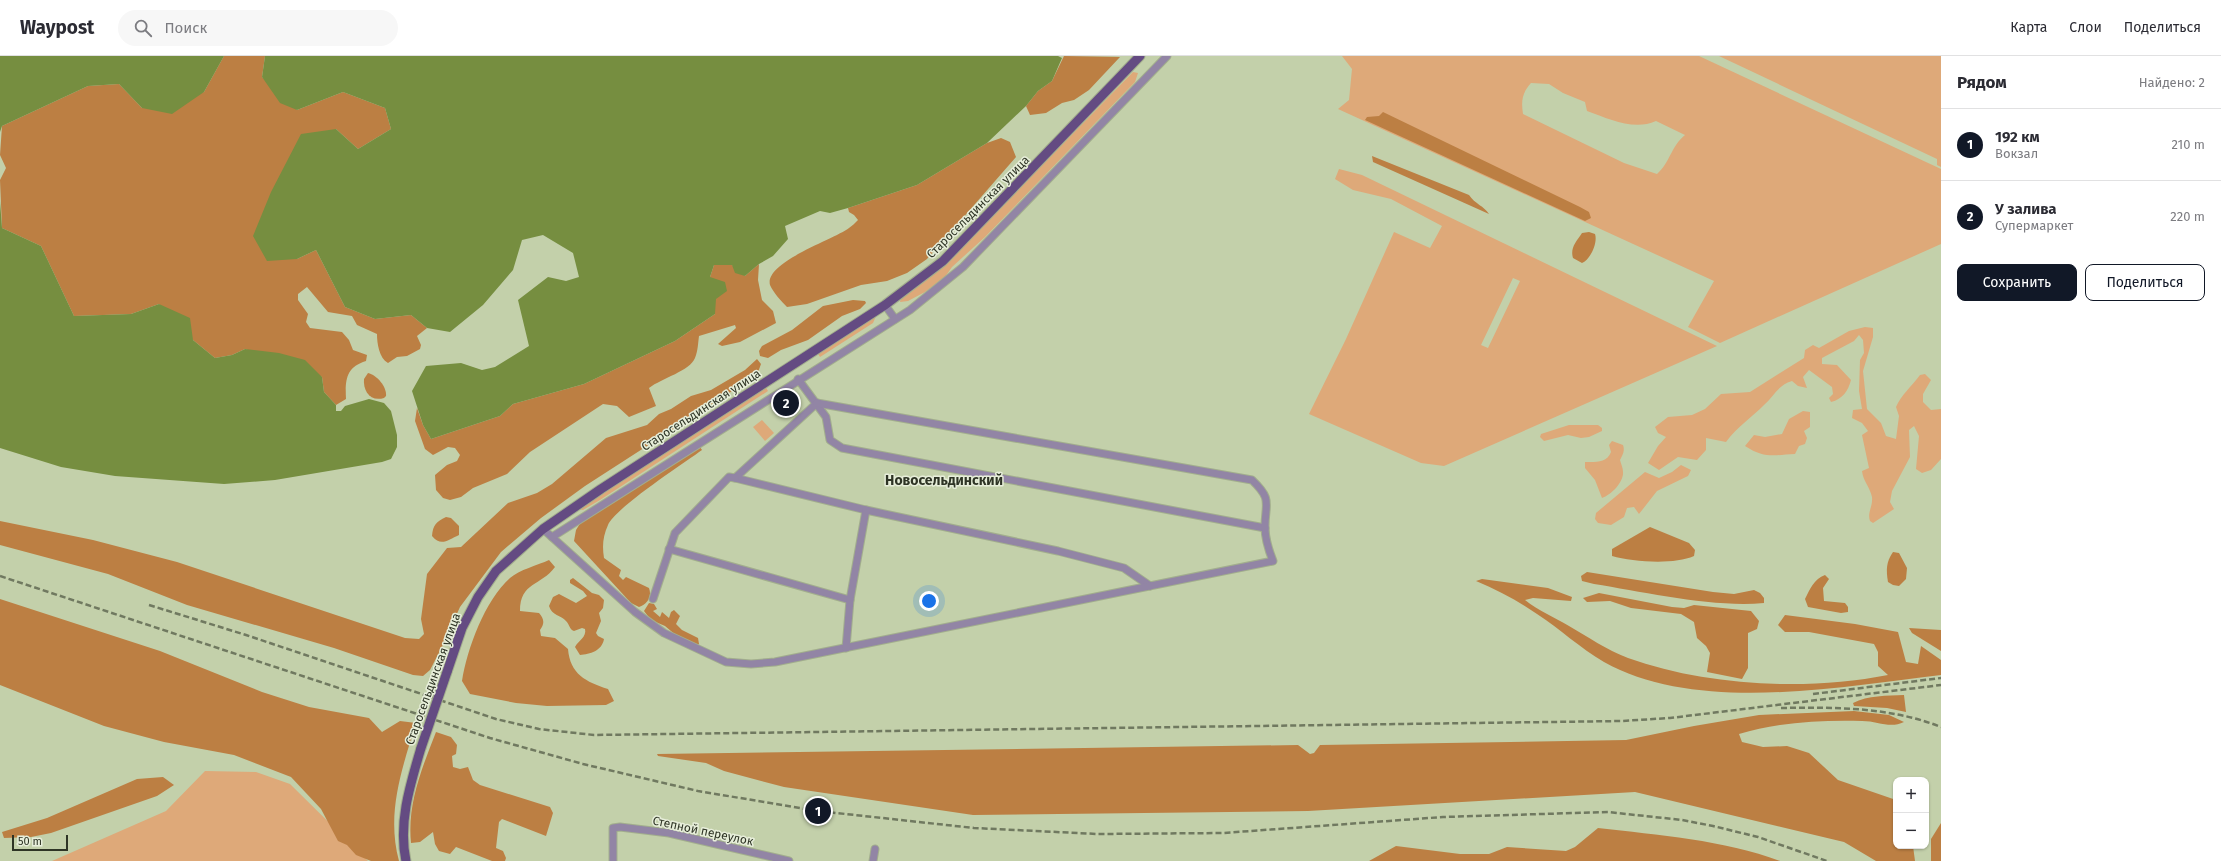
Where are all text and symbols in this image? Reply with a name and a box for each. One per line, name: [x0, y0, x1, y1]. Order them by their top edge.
search box: [118, 10, 398, 46]
text: Waypost: [20, 16, 94, 39]
icon: search: [132, 17, 154, 39]
text: Поиск: [164, 19, 207, 37]
text: Карта: [2010, 19, 2047, 36]
text: Слои: [2069, 19, 2102, 36]
text: Поделиться: [2124, 19, 2201, 36]
text: Рядом: [1957, 72, 2007, 93]
text: Найдено: 2: [2139, 75, 2205, 90]
text: 192 км: [1995, 128, 2040, 146]
text: 1: [1967, 137, 1973, 152]
text: 210 m: [2171, 137, 2205, 152]
text: Вокзал: [1995, 146, 2038, 161]
street label: Старосельдинская улица: [924, 153, 1032, 261]
text: У залива: [1995, 200, 2057, 218]
text: 2: [1967, 209, 1973, 224]
text: 220 m: [2170, 209, 2205, 224]
text: Супермаркет: [1995, 218, 2073, 233]
button: Сохранить: [1957, 264, 2077, 301]
button: Поделиться: [2085, 264, 2205, 301]
street label: Старосельдинская улица: [639, 366, 763, 454]
pin: 2: [773, 388, 799, 418]
district label: Новосельдинский: [885, 472, 1003, 489]
your location: [919, 591, 939, 611]
street label: Старосельдинская улица: [403, 611, 463, 747]
map controls: [1893, 777, 1929, 849]
button: +: [1893, 777, 1929, 813]
pin: 1: [805, 796, 831, 826]
street label: Степной переулок: [651, 813, 755, 849]
button: −: [1893, 813, 1929, 849]
scale bar: [12, 833, 68, 852]
text: 50 m: [18, 835, 42, 848]

